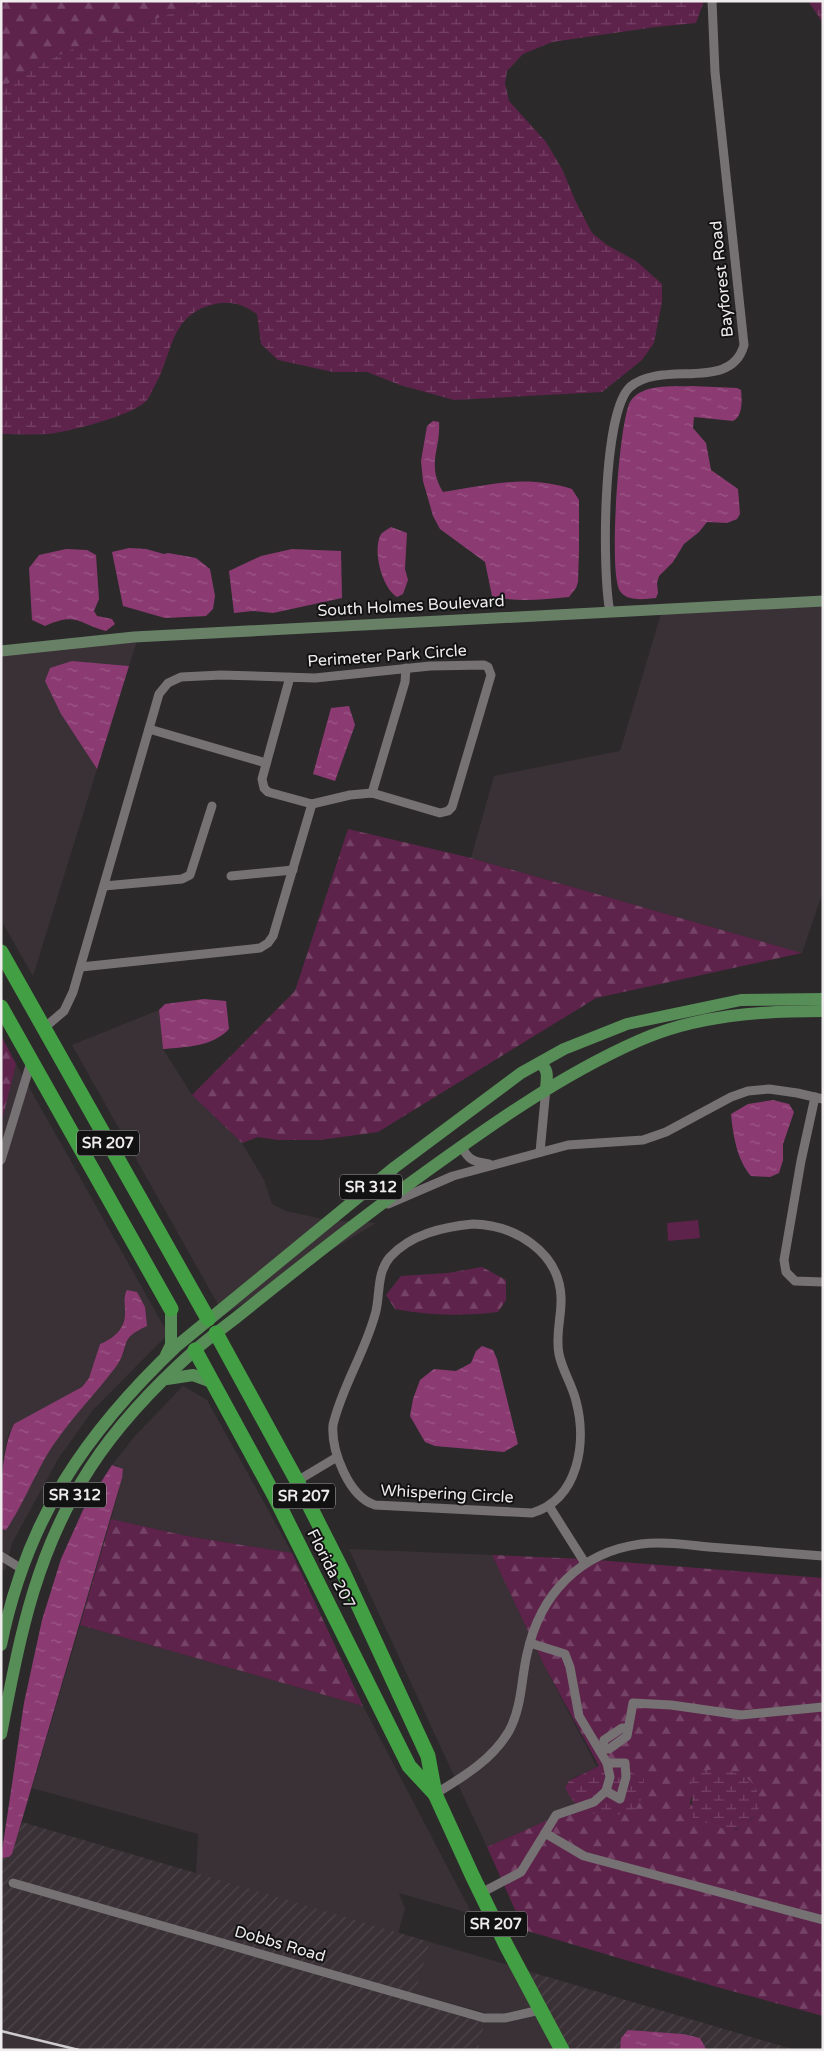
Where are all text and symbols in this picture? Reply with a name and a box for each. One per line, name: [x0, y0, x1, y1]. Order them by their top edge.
street label: Bayforest Road: [706, 220, 738, 338]
street label: South Holmes Boulevard: [317, 591, 505, 621]
street label: Perimeter Park Circle: [307, 640, 467, 672]
road number: SR 207: [77, 1130, 139, 1156]
road number: SR 312: [340, 1174, 402, 1200]
street label: Whispering Circle: [380, 1481, 514, 1507]
road number: SR 312: [44, 1482, 106, 1508]
road number: SR 207: [273, 1484, 335, 1508]
street label: Florida 207: [302, 1526, 360, 1612]
road number: SR 207: [465, 1912, 527, 1936]
street label: Dobbs Road: [232, 1921, 328, 1967]

